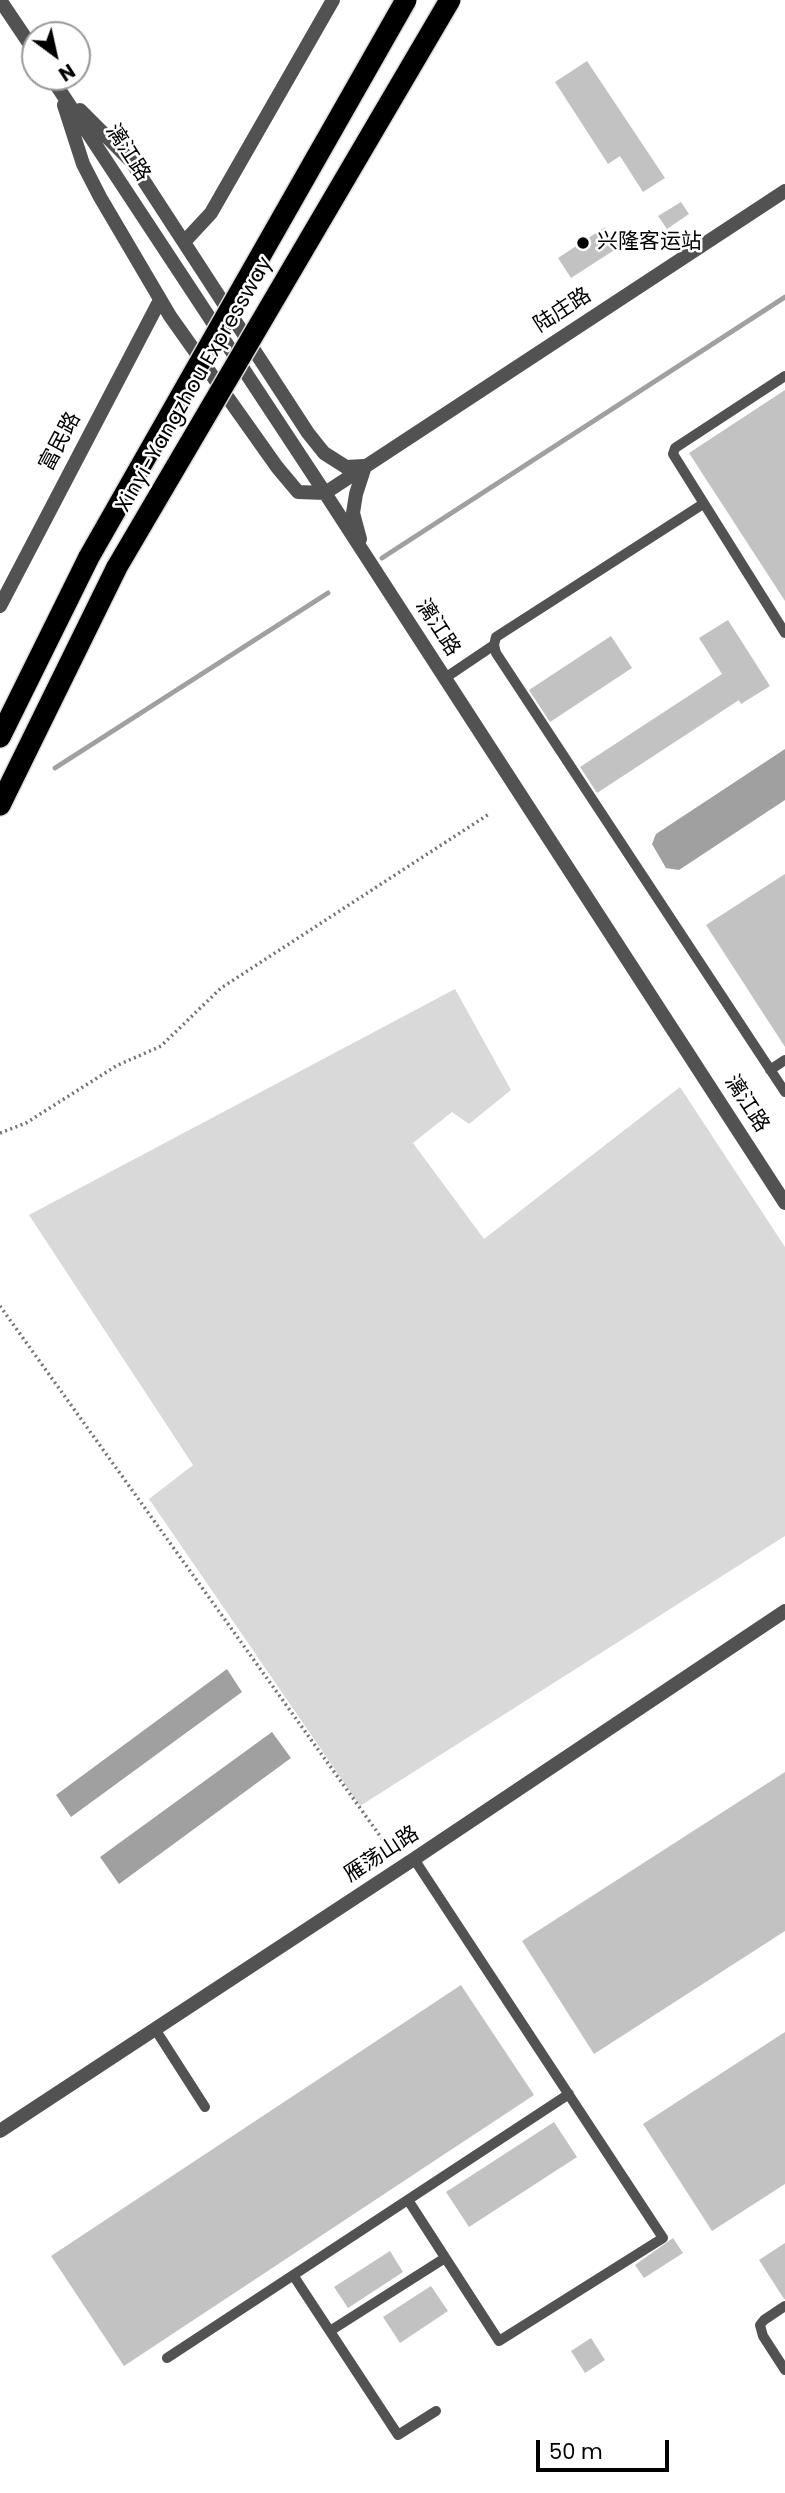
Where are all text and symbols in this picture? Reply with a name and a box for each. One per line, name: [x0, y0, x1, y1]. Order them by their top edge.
north arrow: [21, 21, 91, 91]
text: N: [53, 57, 80, 88]
street label: 漓江路: [99, 120, 155, 186]
place label: 兴隆客运站: [597, 230, 702, 256]
marker: 兴隆客运站: [575, 235, 591, 251]
street label: Xinyi-Yangzhou Expressway: [111, 253, 279, 517]
street label: 陆庄路: [530, 283, 596, 339]
street label: 富民路: [35, 408, 87, 476]
street label: 漓江路: [409, 595, 465, 661]
street label: 漓江路: [718, 1071, 774, 1137]
street label: 雁荡山路: [340, 1822, 424, 1888]
scale bar: [540, 2426, 673, 2470]
text: 50 m: [549, 2437, 603, 2466]

